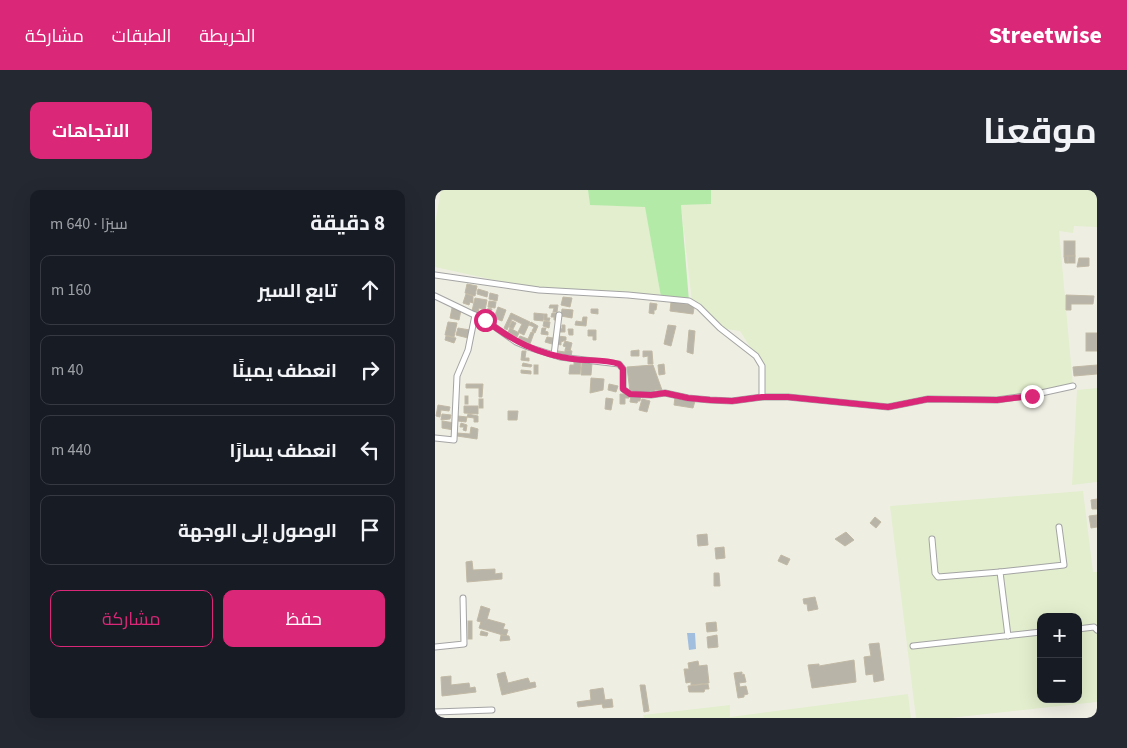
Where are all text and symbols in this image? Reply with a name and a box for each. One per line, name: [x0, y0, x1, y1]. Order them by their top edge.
text: Streetwise: [989, 18, 1102, 53]
text: مشاركة: [25, 24, 84, 49]
text: الطبقات: [112, 24, 171, 49]
text: الخريطة: [199, 24, 256, 49]
button: الاتجاهات: [30, 102, 152, 159]
text: موقعنا: [983, 107, 1097, 157]
text: 8 دقيقة: [310, 208, 385, 238]
text: سيرًا · 640 m: [50, 213, 128, 235]
icon: ahead: [356, 276, 384, 304]
text: تابع السير: [258, 278, 337, 305]
text: 160 m: [51, 279, 91, 301]
route start: [474, 309, 497, 332]
icon: right: [356, 356, 384, 384]
text: انعطف يمينًا: [232, 358, 337, 385]
text: 40 m: [51, 359, 83, 381]
route end: [1021, 385, 1044, 408]
icon: left: [356, 436, 384, 464]
text: انعطف يسارًا: [230, 438, 337, 465]
text: 440 m: [51, 439, 91, 461]
icon: arrive: [356, 516, 384, 544]
text: الوصول إلى الوجهة: [178, 518, 337, 545]
button: مشاركة: [50, 590, 213, 647]
button: حفظ: [223, 590, 385, 647]
map controls: [1037, 613, 1082, 703]
button: +: [1037, 613, 1082, 658]
button: −: [1037, 658, 1082, 703]

